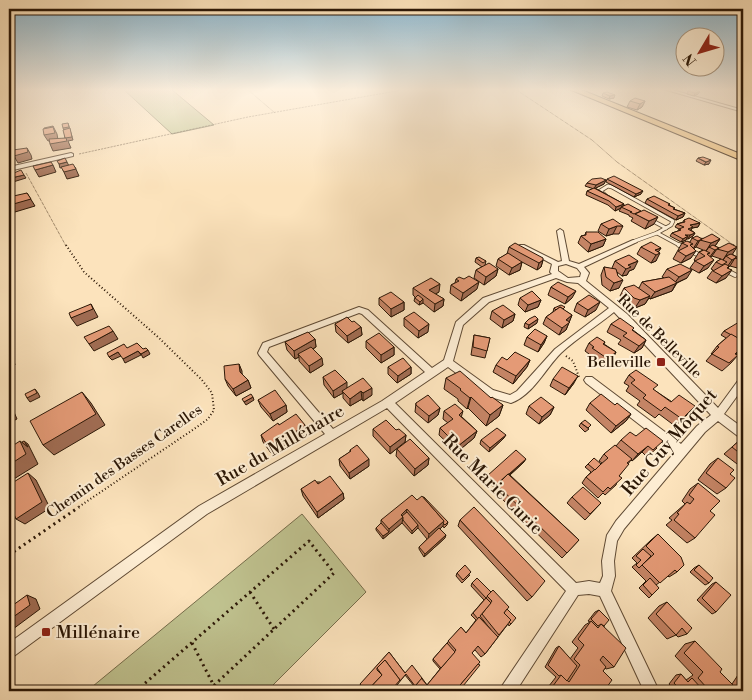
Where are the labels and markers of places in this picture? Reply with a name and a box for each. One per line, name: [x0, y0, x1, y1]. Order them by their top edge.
place label: Belleville: [588, 353, 651, 371]
marker: Belleville: [655, 356, 667, 368]
place label: Millénaire: [56, 621, 140, 644]
marker: Millénaire: [40, 626, 52, 638]

